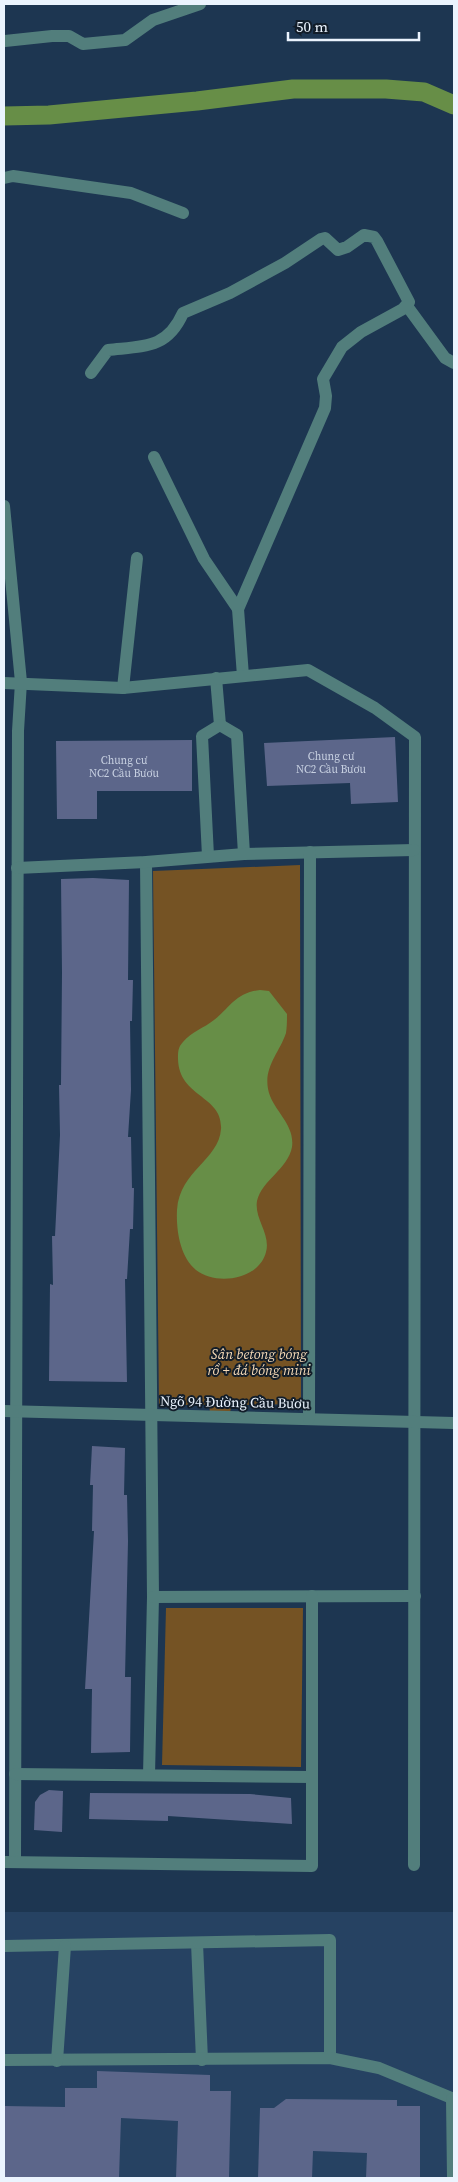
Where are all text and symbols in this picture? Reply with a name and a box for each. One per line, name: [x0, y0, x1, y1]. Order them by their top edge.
scale bar: [288, 10, 419, 42]
text: 50 m: [296, 16, 328, 37]
house number: Chung cư NC2 Cầu Bươu: [296, 749, 367, 777]
house number: Chung cư NC2 Cầu Bươu: [89, 753, 160, 781]
park label: Sân betong bóng rổ + đá bóng mini: [207, 1344, 312, 1380]
street label: Ngõ 94 Đường Cầu Bươu: [160, 1391, 310, 1413]

